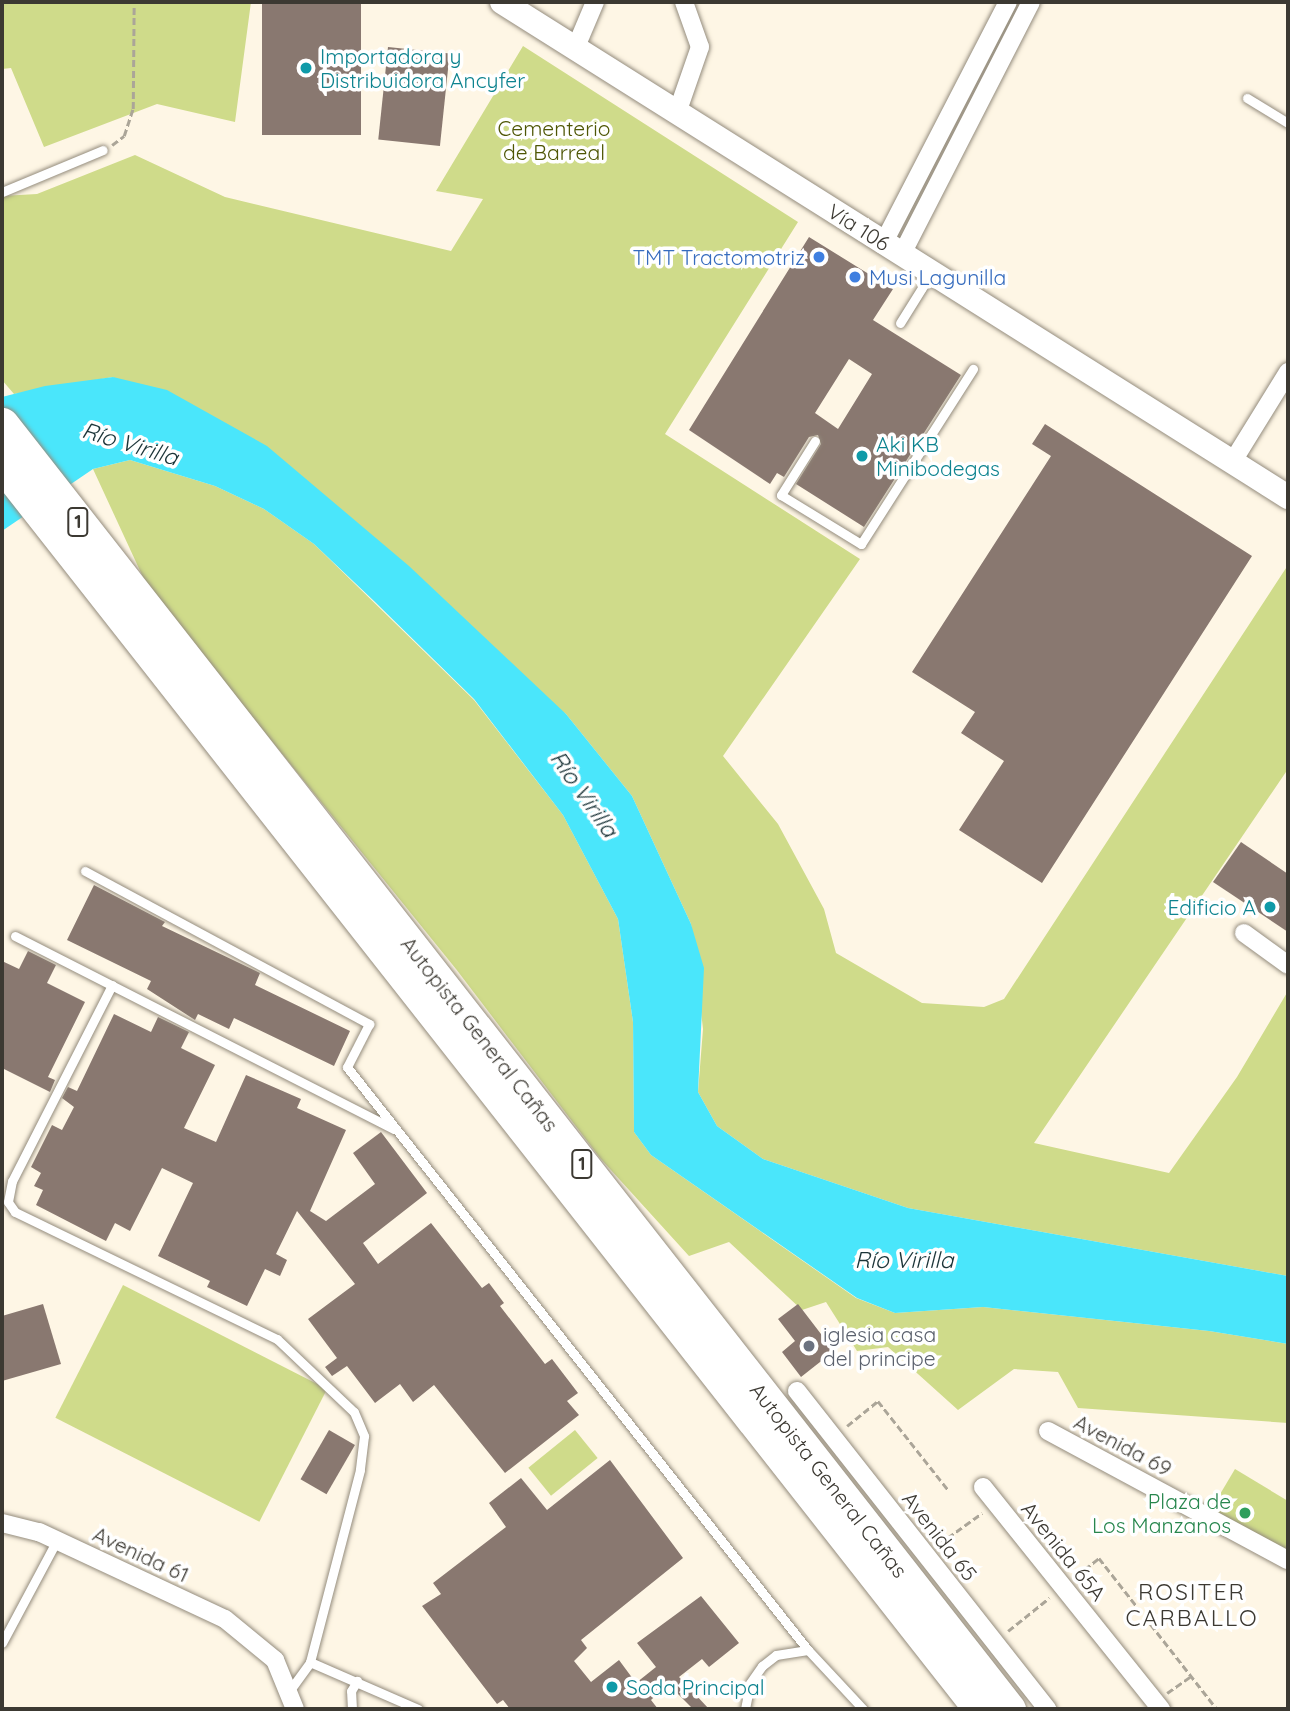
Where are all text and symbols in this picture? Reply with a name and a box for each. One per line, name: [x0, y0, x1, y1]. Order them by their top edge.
place label: Importadora y Distribuidora Ancyfer: [320, 43, 525, 93]
marker: Importadora y Distribuidora Ancyfer: [298, 60, 314, 76]
park label: Cementerio de Barreal: [498, 115, 610, 165]
street label: Vía 106: [823, 198, 895, 256]
place label: TMT Tractomotriz: [632, 244, 805, 270]
marker: TMT Tractomotriz: [811, 249, 827, 265]
place label: Musi Lagunilla: [869, 264, 1006, 290]
marker: Musi Lagunilla: [847, 269, 863, 285]
water label: Río Virilla: [79, 416, 181, 472]
place label: Aki KB Minibodegas: [876, 431, 1000, 481]
marker: Aki KB Minibodegas: [854, 448, 870, 464]
road number: 1: [66, 506, 90, 538]
water label: Río Virilla: [544, 746, 624, 842]
place label: Edificio A: [1168, 894, 1256, 920]
marker: Edificio A: [1262, 899, 1278, 915]
street label: Autopista General Cañas: [396, 932, 564, 1136]
road number: 1: [570, 1148, 594, 1180]
water label: Río Virilla: [854, 1246, 954, 1274]
place label: iglesia casa del principe: [823, 1321, 936, 1371]
marker: iglesia casa del principe: [801, 1338, 817, 1354]
street label: Autopista General Cañas: [745, 1378, 913, 1582]
street label: Avenida 69: [1070, 1409, 1176, 1481]
street label: Avenida 65: [897, 1486, 983, 1586]
place label: Plaza de Los Manzanos: [1092, 1488, 1231, 1538]
street label: Avenida 65A: [1016, 1496, 1112, 1606]
marker: Plaza de Los Manzanos: [1237, 1505, 1253, 1521]
street label: Avenida 61: [89, 1521, 193, 1587]
district label: ROSITER CARBALLO: [1126, 1578, 1258, 1632]
place label: Soda Principal: [626, 1674, 765, 1700]
marker: Soda Principal: [604, 1679, 620, 1695]

